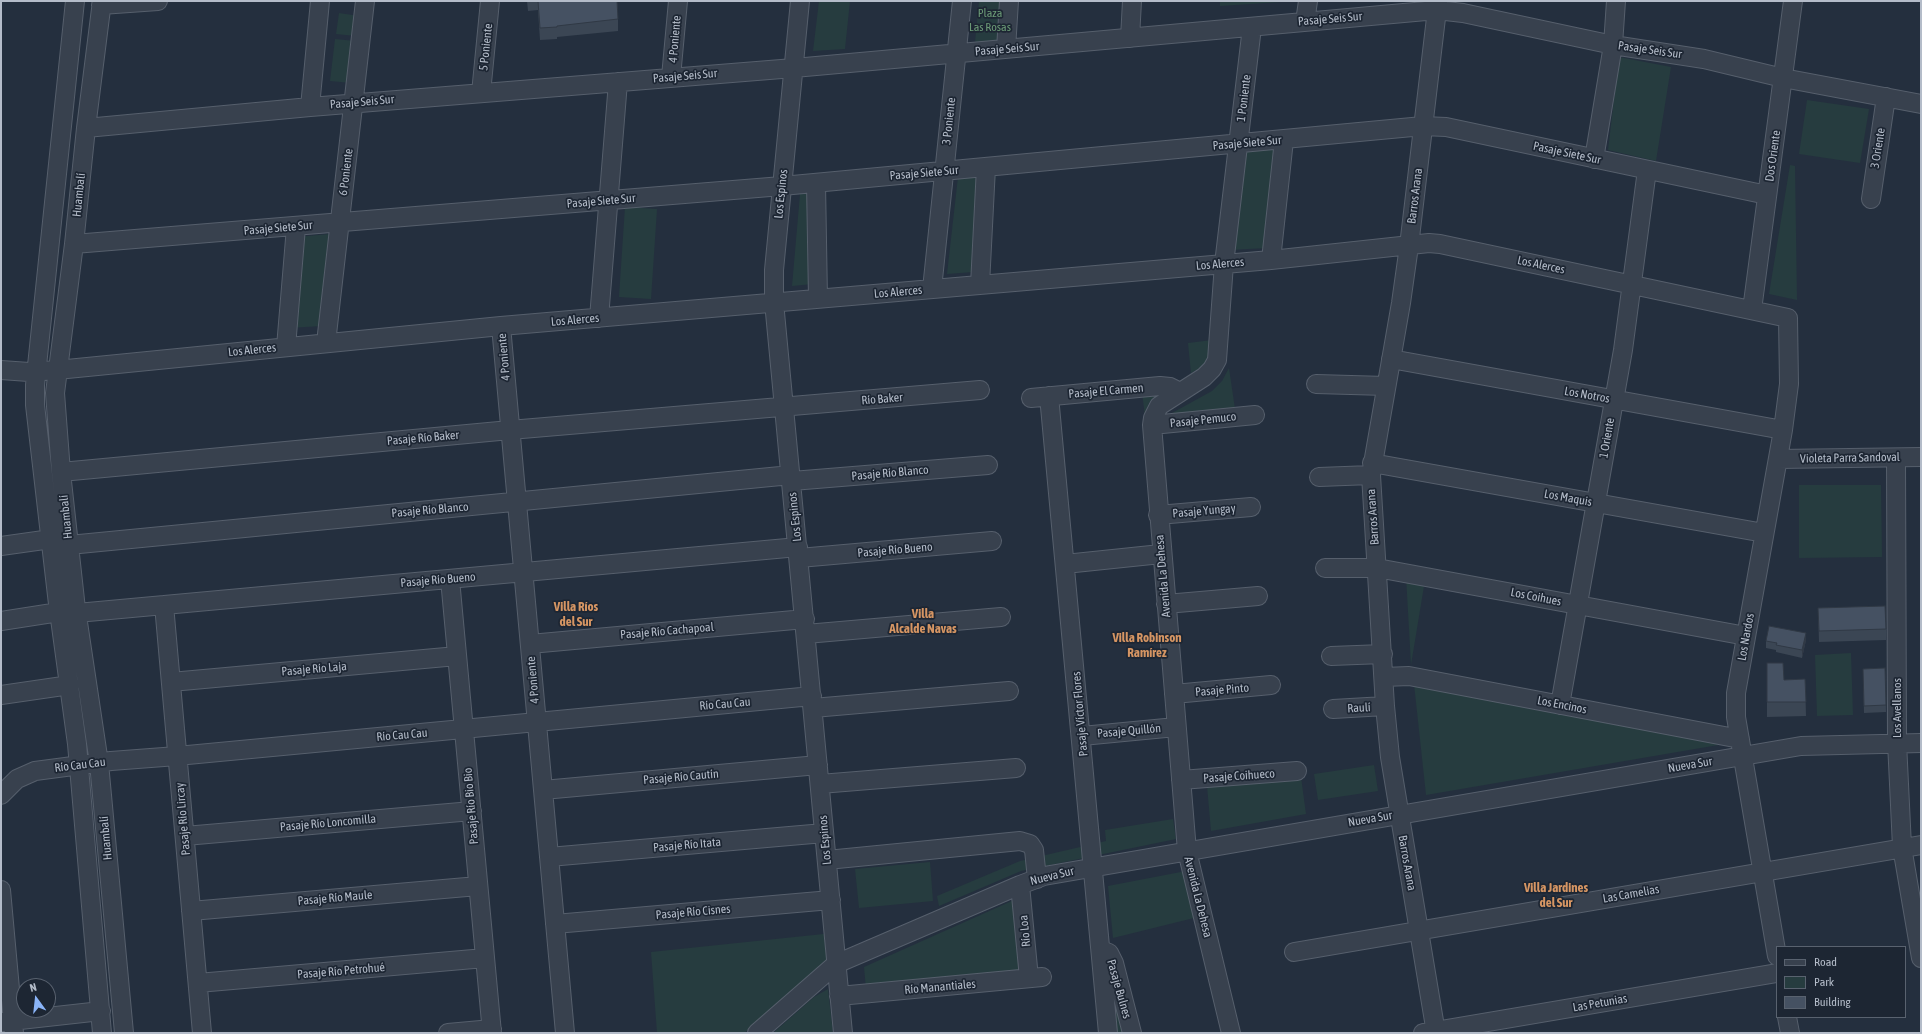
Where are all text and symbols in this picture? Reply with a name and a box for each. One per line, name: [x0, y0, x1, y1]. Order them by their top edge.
park label: Plaza Las Rosas: [969, 6, 1011, 34]
street label: Pasaje Seis Sur: [1297, 9, 1363, 29]
street label: 4 Poniente: [666, 15, 684, 63]
street label: 5 Poniente: [476, 23, 496, 71]
street label: Pasaje Seis Sur: [1617, 38, 1683, 62]
street label: Pasaje Seis Sur: [974, 39, 1040, 59]
street label: Pasaje Seis Sur: [652, 66, 718, 86]
street label: 1 Poniente: [1234, 74, 1254, 122]
street label: Pasaje Seis Sur: [329, 92, 395, 112]
street label: 3 Poniente: [939, 97, 959, 145]
street label: 3 Oriente: [1868, 127, 1888, 169]
street label: Dos Oriente: [1762, 129, 1784, 183]
street label: Pasaje Siete Sur: [1212, 133, 1282, 153]
street label: Pasaje Siete Sur: [1532, 139, 1602, 167]
street label: 6 Poniente: [336, 148, 356, 196]
street label: Pasaje Siete Sur: [889, 163, 959, 183]
street label: Barros Arana: [1404, 167, 1426, 225]
street label: Los Espinos: [771, 169, 791, 219]
street label: Huambalí: [70, 172, 88, 218]
street label: Pasaje Siete Sur: [566, 191, 636, 211]
street label: Pasaje Siete Sur: [243, 218, 313, 238]
street label: Los Alerces: [1516, 253, 1566, 277]
street label: Los Alerces: [1195, 255, 1245, 273]
street label: Los Alerces: [873, 283, 923, 301]
street label: Los Alerces: [550, 311, 600, 329]
street label: 4 Poniente: [495, 333, 513, 381]
street label: Los Alerces: [227, 340, 277, 360]
street label: Pasaje El Carmen: [1068, 381, 1144, 401]
street label: Los Notros: [1563, 384, 1611, 406]
street label: Río Baker: [861, 390, 903, 408]
street label: Pasaje Pemuco: [1169, 409, 1237, 431]
street label: 1 Oriente: [1596, 417, 1618, 459]
street label: Pasaje Río Baker: [386, 428, 460, 448]
street label: Violeta Parra Sandoval: [1800, 450, 1900, 466]
street label: Pasaje Río Blanco: [851, 462, 929, 484]
street label: Los Maquis: [1543, 487, 1593, 509]
street label: Barros Arana: [1364, 489, 1382, 545]
street label: Los Espinos: [785, 492, 805, 542]
street label: Huambalí: [57, 494, 75, 540]
street label: Pasaje Río Blanco: [391, 499, 469, 521]
street label: Pasaje Yungay: [1172, 501, 1236, 521]
street label: Avenida La Dehesa: [1152, 534, 1174, 618]
street label: Pasaje Río Bueno: [857, 540, 933, 560]
street label: Pasaje Río Bueno: [400, 570, 476, 590]
street label: Los Coihues: [1509, 585, 1563, 609]
district label: Villa Ríos del Sur: [554, 599, 598, 630]
district label: Villa Alcalde Navas: [889, 606, 957, 637]
street label: Los Nardos: [1735, 612, 1757, 662]
street label: Pasaje Río Cachapoal: [620, 620, 714, 642]
district label: Villa Robinson Ramírez: [1112, 630, 1182, 661]
street label: 4 Poniente: [524, 656, 542, 704]
street label: Pasaje Río Laja: [281, 659, 347, 679]
street label: Pasaje Víctor Flores: [1069, 671, 1091, 757]
street label: Los Avellanos: [1890, 678, 1904, 738]
street label: Pasaje Pinto: [1194, 680, 1250, 700]
street label: Los Encinos: [1536, 693, 1588, 717]
street label: Río Cau Cau: [699, 695, 751, 713]
street label: Raulí: [1347, 700, 1371, 716]
street label: Pasaje Quillón: [1096, 721, 1162, 741]
street label: Río Cau Cau: [376, 726, 428, 744]
street label: Nueva Sur: [1667, 754, 1713, 776]
street label: Río Cau Cau: [54, 755, 106, 775]
street label: Pasaje Coihueco: [1203, 766, 1275, 786]
street label: Pasaje Río Bio Bio: [460, 767, 482, 845]
street label: Pasaje Río Cautín: [643, 767, 719, 787]
street label: Pasaje Río Lircay: [173, 782, 193, 856]
street label: Nueva Sur: [1347, 808, 1393, 830]
street label: Pasaje Río Loncomilla: [279, 812, 377, 834]
street label: Huambalí: [97, 815, 115, 861]
street label: Los Espinos: [816, 815, 834, 865]
street label: Barros Arana: [1395, 834, 1419, 892]
street label: Pasaje Río Itata: [652, 835, 722, 855]
street label: Avenida La Dehesa: [1181, 855, 1215, 939]
street label: Nueva Sur: [1029, 864, 1075, 888]
district label: Villa Jardines del Sur: [1524, 880, 1588, 911]
street label: Las Camelias: [1602, 882, 1660, 906]
street label: Pasaje Río Maule: [297, 888, 373, 908]
street label: Pasaje Río Cisnes: [655, 902, 731, 922]
street label: Río Loa: [1016, 914, 1034, 948]
legend: [1776, 946, 1906, 1018]
text: Road: [1814, 955, 1837, 969]
street label: Pasaje Bulnes: [1104, 958, 1134, 1020]
street label: Pasaje Río Petrohué: [297, 960, 385, 982]
text: Park: [1814, 975, 1834, 989]
street label: Río Manantiales: [904, 977, 976, 997]
north arrow: [16, 978, 56, 1018]
text: N: [28, 981, 38, 994]
street label: Las Petunias: [1572, 991, 1628, 1015]
text: Building: [1814, 995, 1851, 1009]

